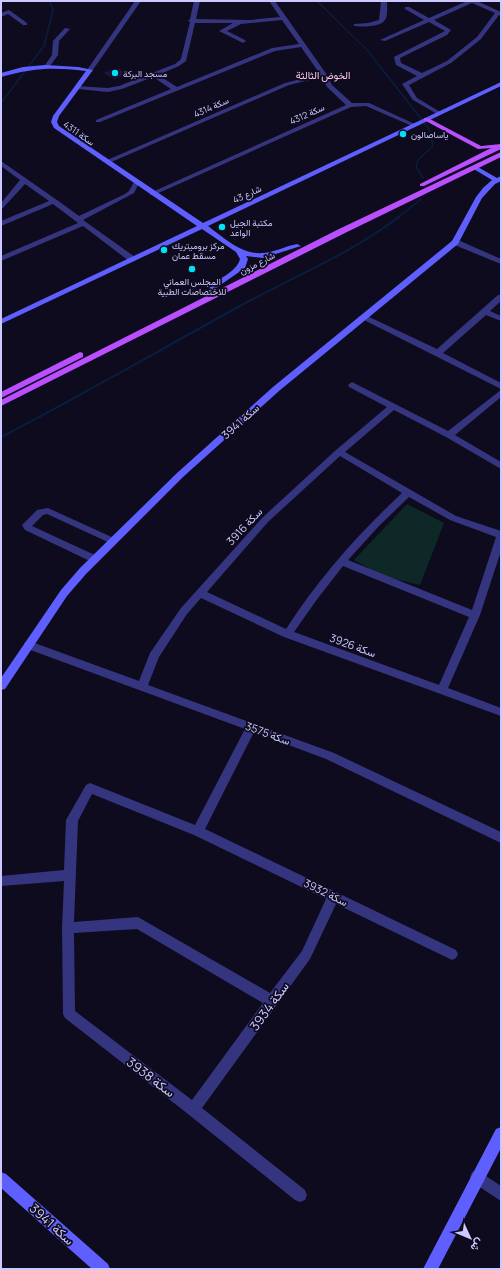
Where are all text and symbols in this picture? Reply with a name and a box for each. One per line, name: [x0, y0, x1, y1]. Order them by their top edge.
place label: مسجد البركة: [123, 67, 167, 80]
marker: مسجد البركة: [110, 68, 120, 78]
district label: الخوض الثالثة: [296, 68, 350, 82]
street label: سكة 4314: [191, 93, 231, 121]
street label: سكة 4312: [287, 101, 327, 127]
street label: سكة 4311: [61, 117, 97, 149]
place label: ياساصالون: [411, 128, 448, 141]
marker: ياساصالون: [398, 129, 408, 139]
street label: شارع 43: [231, 182, 263, 206]
place label: مكتبة الجيل الواعد: [230, 216, 273, 239]
marker: مكتبة الجيل الواعد: [217, 222, 227, 232]
place label: مركز بروميتريك مسقط عمان: [172, 239, 225, 262]
marker: مركز بروميتريك مسقط عمان: [159, 245, 169, 255]
street label: شارع مزون: [237, 249, 277, 277]
marker: المجلس العماني للاختصاصات الطبية: [187, 264, 197, 274]
place label: المجلس العماني للاختصاصات الطبية: [158, 275, 226, 298]
street label: سكة 3941: [218, 400, 262, 442]
street label: سكة 3916: [223, 504, 265, 548]
street label: سكة 3926: [328, 630, 379, 660]
street label: سكة 3575: [244, 718, 293, 748]
street label: سكة 3932: [301, 875, 351, 909]
street label: سكة 3934: [245, 978, 293, 1034]
street label: سكة 3938: [123, 1053, 179, 1101]
street label: سكة 3941: [26, 1199, 78, 1249]
north arrow: [450, 1218, 490, 1258]
text: ش: [468, 1235, 488, 1255]

